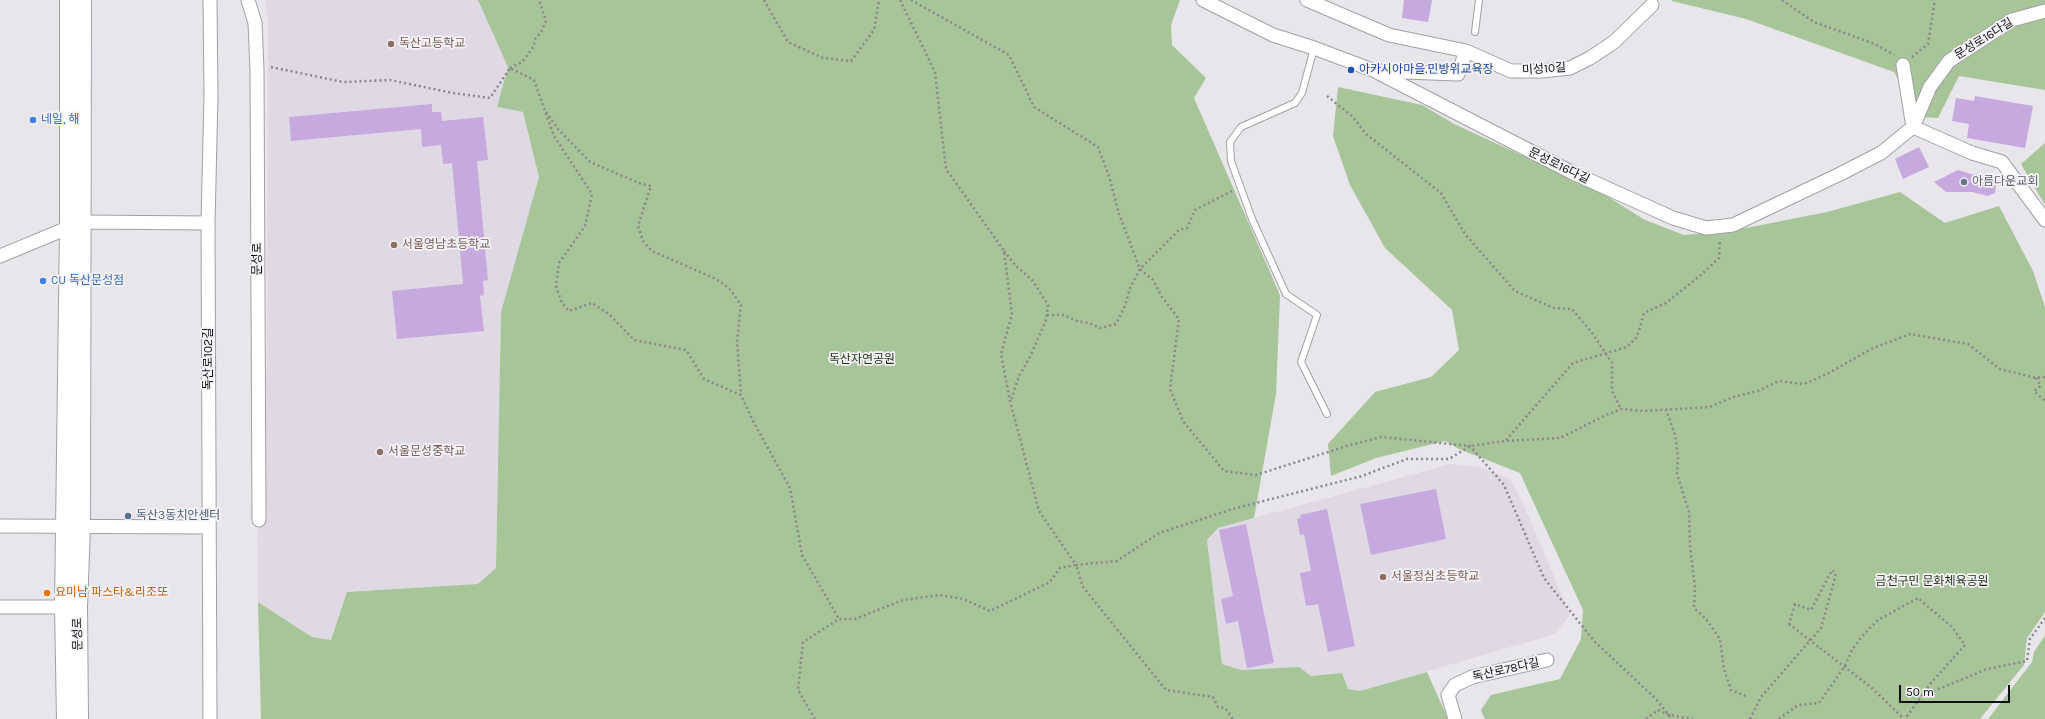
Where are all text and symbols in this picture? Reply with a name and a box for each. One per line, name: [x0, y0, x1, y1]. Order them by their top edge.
street label: 문성로16다길: [1952, 15, 2016, 63]
place label: 독산고등학교: [399, 37, 465, 51]
marker: 독산고등학교: [386, 39, 396, 49]
street label: 미성10길: [1521, 60, 1567, 78]
place label: 아카시아마을.민방위교육장: [1359, 63, 1494, 77]
marker: 아카시아마을.민방위교육장: [1346, 65, 1356, 75]
place label: 네일, 해: [41, 113, 79, 127]
marker: 네일, 해: [28, 115, 38, 125]
street label: 문성로16다길: [1526, 145, 1592, 187]
place label: 아름다운교회: [1972, 175, 2038, 189]
marker: 아름다운교회: [1959, 177, 1969, 187]
place label: 서울영남초등학교: [402, 238, 490, 252]
marker: 서울영남초등학교: [389, 240, 399, 250]
street label: 문성로: [251, 242, 265, 276]
place label: CU 독산문성점: [51, 274, 124, 288]
marker: CU 독산문성점: [38, 276, 48, 286]
street label: 독산로102길: [202, 328, 216, 390]
park label: 독산자연공원: [829, 353, 895, 367]
place label: 서울문성중학교: [388, 445, 465, 459]
marker: 서울문성중학교: [375, 447, 385, 457]
place label: 독산3동치안센터: [136, 509, 220, 523]
marker: 독산3동치안센터: [123, 511, 133, 521]
place label: 서울정심초등학교: [1391, 570, 1479, 584]
marker: 서울정심초등학교: [1378, 572, 1388, 582]
park label: 금천구민 문화체육공원: [1875, 575, 1989, 589]
place label: 요미남 파스타&리조또: [55, 586, 168, 600]
marker: 요미남 파스타&리조또: [42, 588, 52, 598]
street label: 문성로: [71, 617, 85, 651]
street label: 독산로78다길: [1471, 655, 1541, 685]
scale bar: [1901, 677, 2012, 703]
text: 50 m: [1906, 685, 1934, 699]

